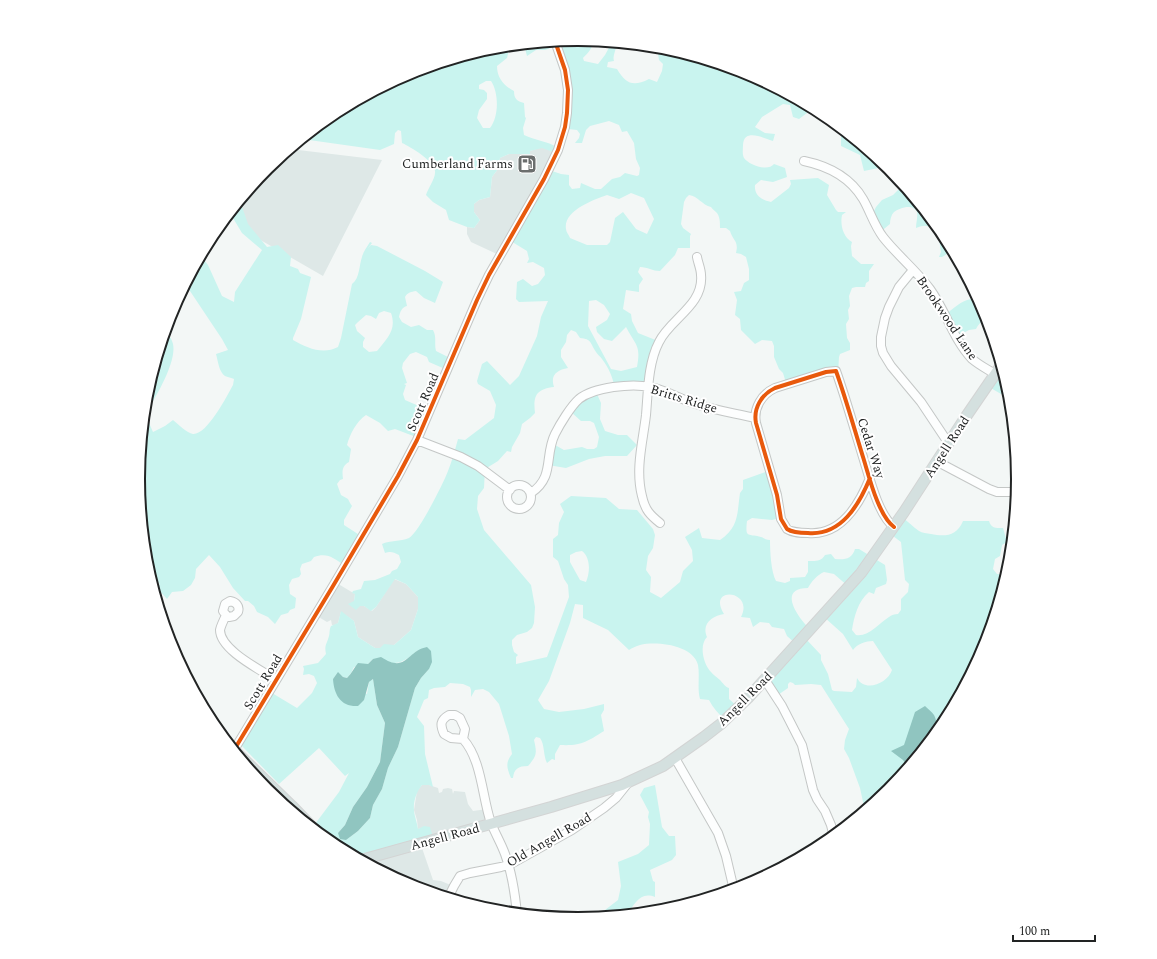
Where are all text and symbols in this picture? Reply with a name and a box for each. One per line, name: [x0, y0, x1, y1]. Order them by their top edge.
fuel station icon: Cumberland Farms: [516, 153, 538, 175]
place label: Cumberland Farms: [402, 154, 513, 174]
street label: Brookwood Lane: [911, 272, 983, 364]
street label: Scott Road: [402, 369, 444, 435]
street label: Britts Ridge: [648, 379, 720, 419]
street label: Angell Road: [919, 412, 975, 482]
street label: Cedar Way: [852, 415, 890, 482]
street label: Scott Road: [238, 650, 288, 714]
street label: Angell Road: [713, 667, 777, 731]
street label: Old Angell Road: [503, 807, 595, 873]
street label: Angell Road: [408, 818, 482, 856]
scale bar: [1013, 917, 1095, 943]
text: 100 m: [1019, 922, 1050, 941]

